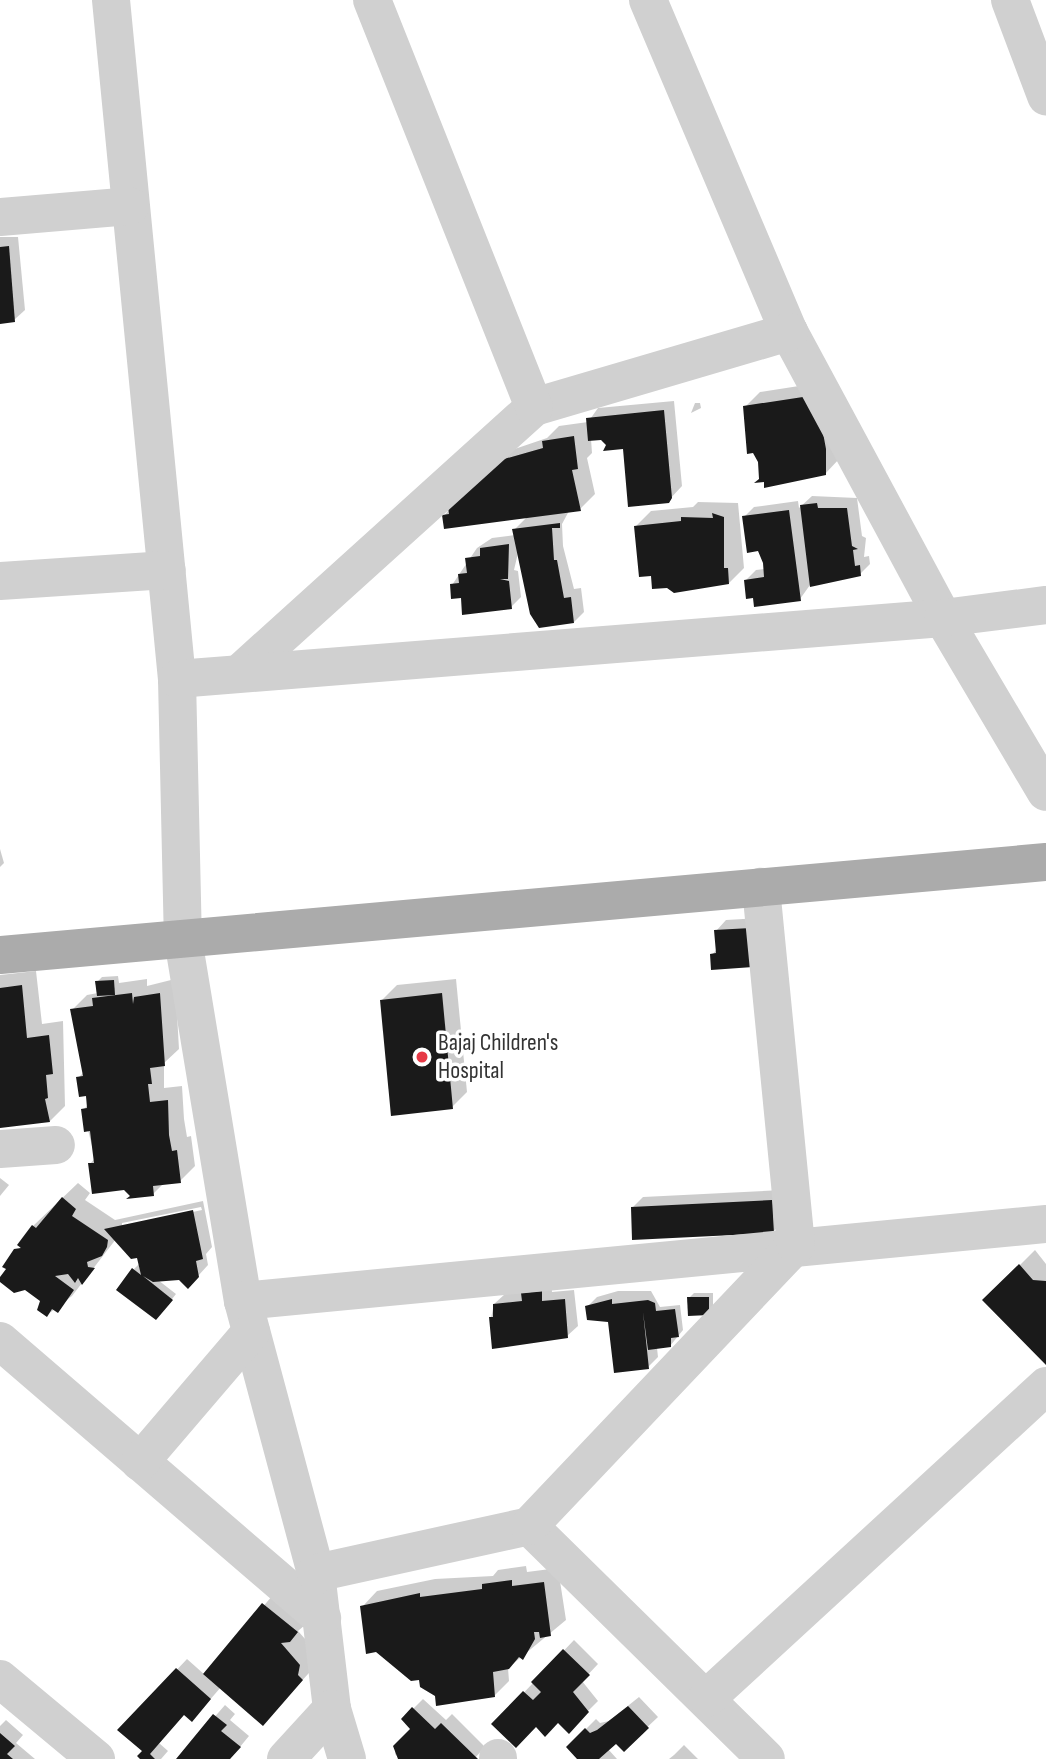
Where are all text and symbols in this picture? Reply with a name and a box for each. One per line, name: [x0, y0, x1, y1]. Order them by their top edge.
place label: Bajaj Children's Hospital: [438, 1029, 558, 1085]
marker: Bajaj Children's Hospital: [412, 1047, 432, 1067]

